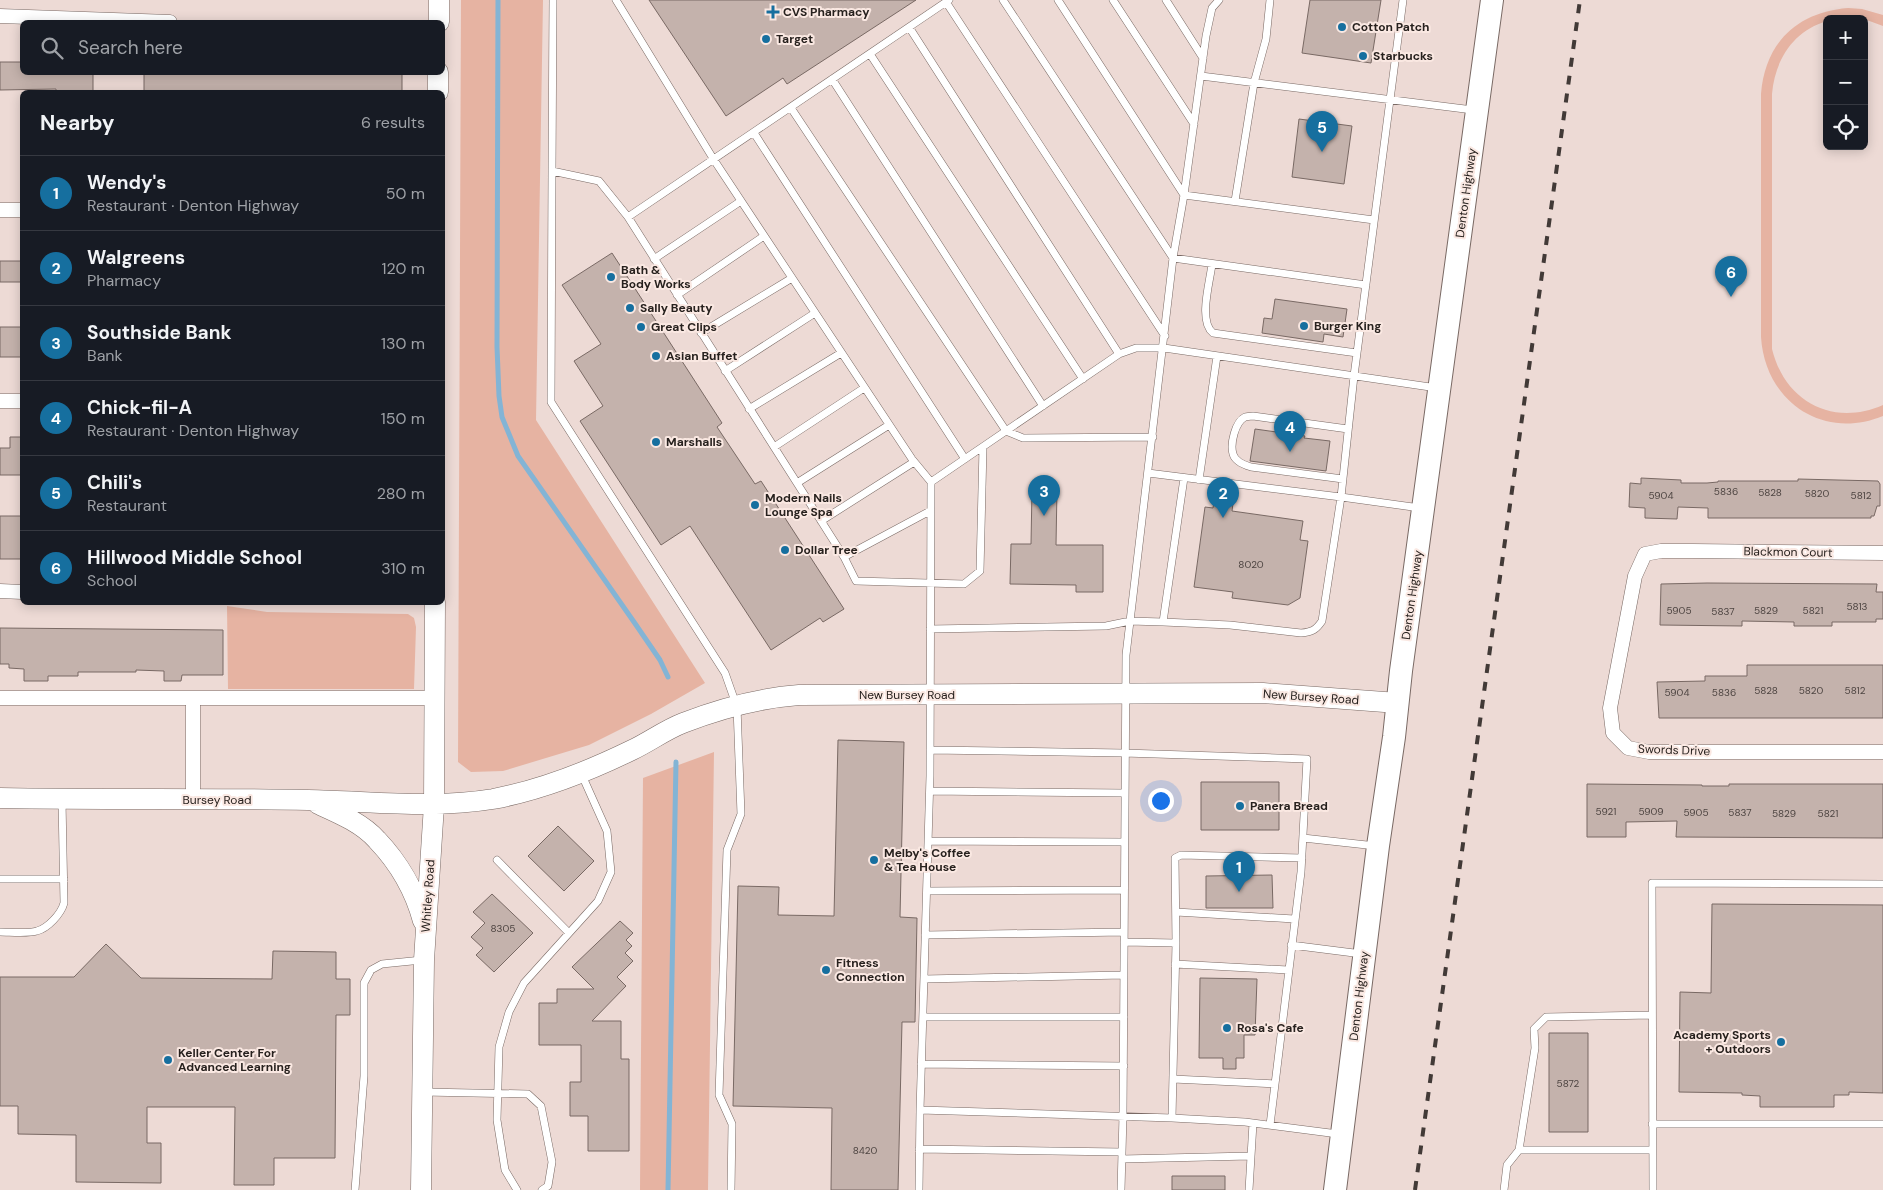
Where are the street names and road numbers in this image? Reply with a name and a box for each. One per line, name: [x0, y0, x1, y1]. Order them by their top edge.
street label: Denton Highway: [1452, 147, 1480, 239]
street label: Blackmon Court: [1743, 543, 1833, 561]
street label: Denton Highway: [1398, 549, 1426, 641]
street label: New Bursey Road: [1262, 686, 1360, 708]
street label: New Bursey Road: [859, 687, 955, 703]
street label: Swords Drive: [1638, 741, 1711, 759]
street label: Bursey Road: [183, 792, 251, 808]
street label: Whitley Road: [417, 859, 439, 933]
street label: Denton Highway: [1346, 950, 1372, 1042]

